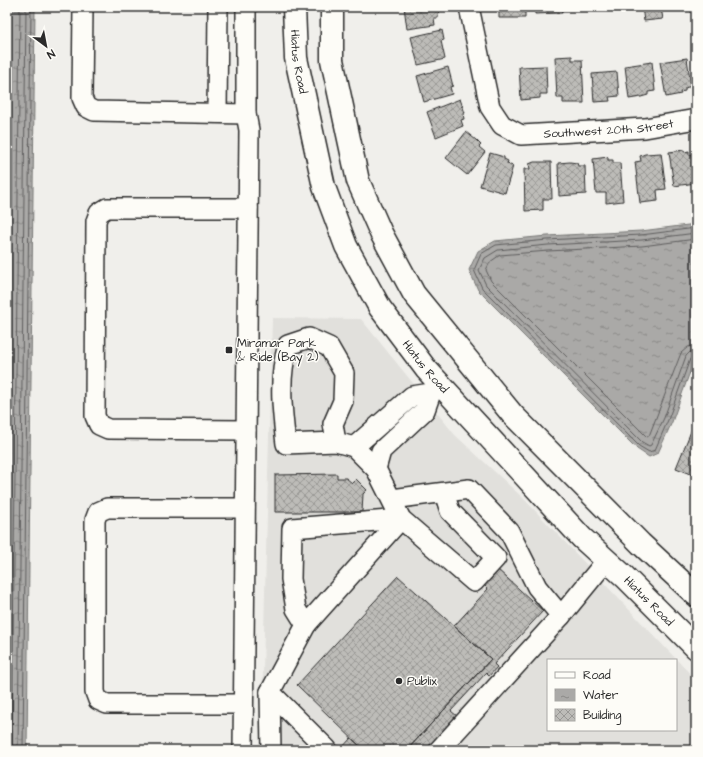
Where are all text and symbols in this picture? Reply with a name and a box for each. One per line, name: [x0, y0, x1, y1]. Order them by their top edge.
north arrow: [26, 26, 66, 66]
street label: Hiatus Road: [286, 29, 312, 95]
text: N: [44, 46, 58, 62]
street label: Southwest 20th Street: [543, 115, 675, 143]
place label: Miramar Park & Ride (Bay 2): [237, 335, 318, 367]
street label: Hiatus Road: [398, 337, 452, 397]
marker: Miramar Park & Ride (Bay 2): [224, 345, 234, 355]
street label: Hiatus Road: [620, 572, 677, 630]
legend: [547, 659, 677, 731]
text: Road: [583, 667, 611, 684]
place label: Publix: [407, 673, 437, 690]
marker: Publix: [394, 676, 404, 686]
text: Water: [583, 687, 619, 704]
text: Building: [583, 707, 621, 725]

